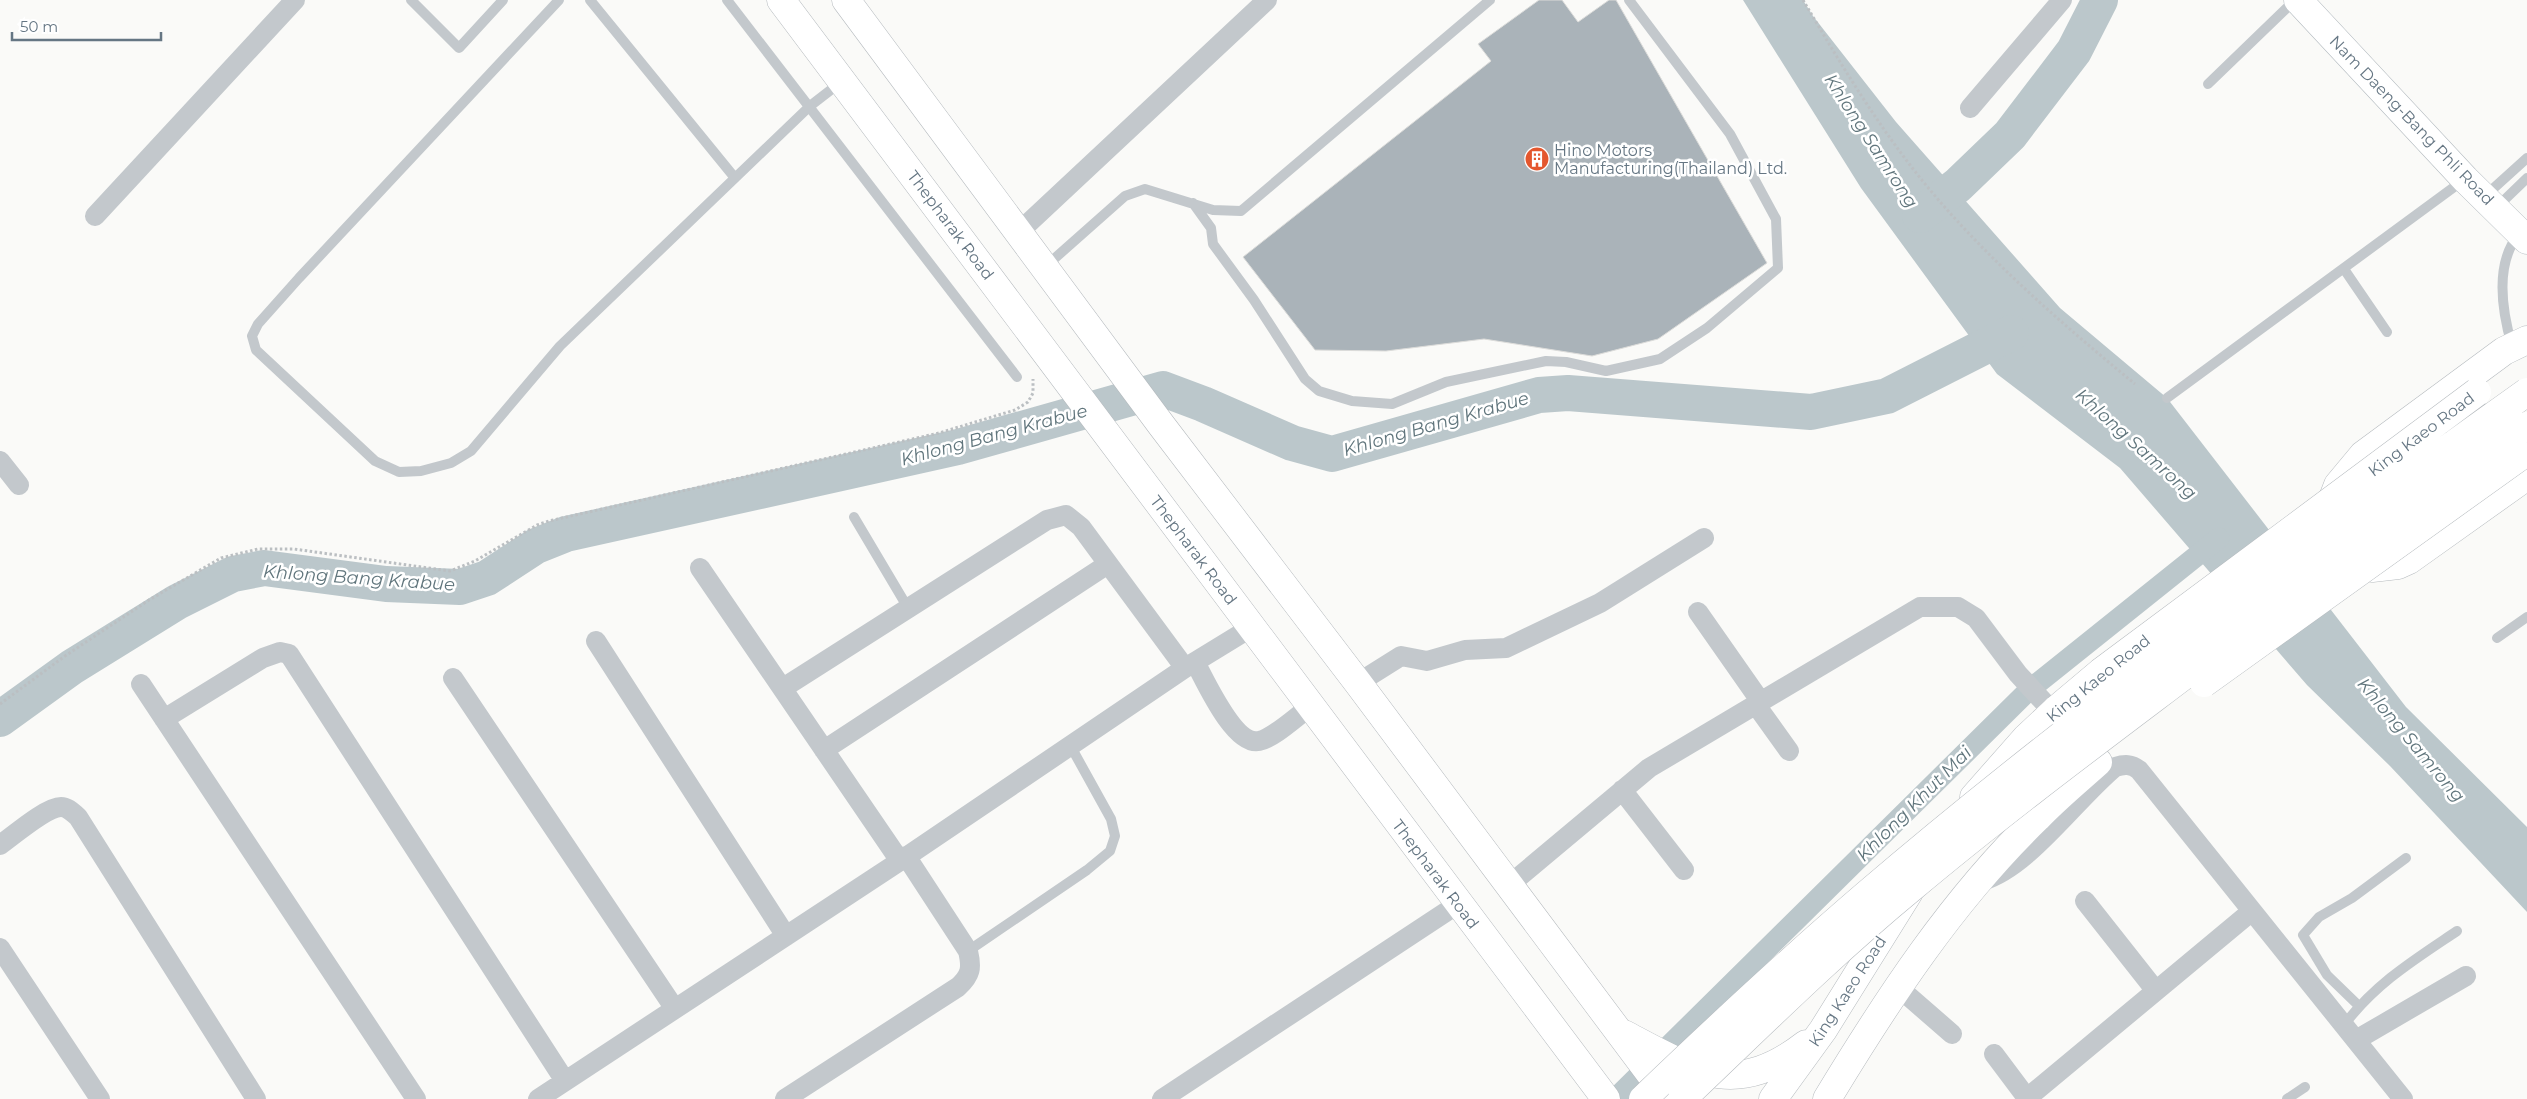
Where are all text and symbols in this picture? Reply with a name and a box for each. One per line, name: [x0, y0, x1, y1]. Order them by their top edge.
scale bar: [12, 10, 161, 42]
text: 50 m: [20, 17, 58, 36]
street label: Nam Daeng-Bang Phli Road: [2326, 32, 2498, 209]
water label: Khlong Samrong: [1819, 70, 1923, 212]
place label: Hino Motors Manufacturing(Thailand) Ltd.: [1554, 141, 1787, 178]
building icon: Hino Motors Manufacturing(Thailand) Ltd.: [1524, 146, 1550, 172]
street label: Thepharak Road: [903, 167, 998, 284]
water label: Khlong Samrong: [2071, 384, 2201, 504]
water label: Khlong Bang Krabue: [1341, 387, 1532, 461]
street label: King Kaeo Road: [2364, 388, 2478, 480]
water label: Khlong Bang Krabue: [898, 399, 1090, 471]
street label: Thepharak Road: [1146, 492, 1241, 609]
water label: Khlong Bang Krabue: [262, 560, 456, 596]
street label: King Kaeo Road: [2043, 631, 2154, 726]
water label: Khlong Samrong: [2353, 673, 2469, 807]
water label: Khlong Khut Mai: [1852, 742, 1976, 866]
street label: Thepharak Road: [1388, 816, 1483, 933]
street label: King Kaeo Road: [1805, 932, 1890, 1050]

